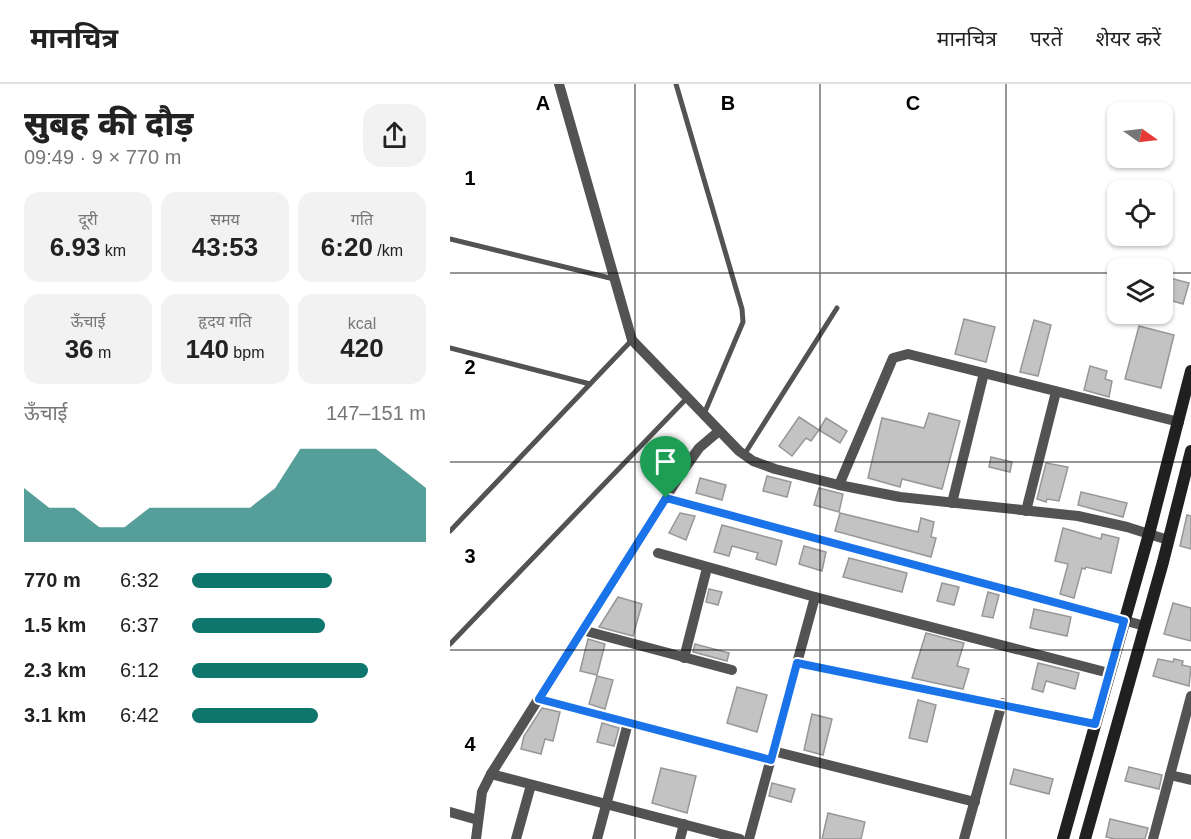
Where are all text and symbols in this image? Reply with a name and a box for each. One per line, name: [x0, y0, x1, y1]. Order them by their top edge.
text: मानचित्र: [30, 23, 118, 54]
text: मानचित्र: [937, 27, 997, 50]
text: परतें: [1030, 27, 1062, 50]
text: शेयर करें: [1095, 27, 1161, 50]
text: A: [536, 92, 550, 114]
text: B: [721, 92, 735, 114]
text: C: [906, 92, 920, 114]
north arrow: [1107, 102, 1173, 168]
map controls: [1107, 102, 1173, 324]
button: share: [363, 104, 426, 167]
text: सुबह की दौड़: [24, 105, 193, 142]
text: 09:49 · 9 × 770 m: [24, 146, 181, 168]
text: 1: [464, 167, 476, 189]
button: locate: [1107, 180, 1173, 246]
text: दूरी: [78, 211, 98, 228]
text: समय: [210, 211, 240, 228]
text: गति: [351, 211, 373, 228]
text: 6.93: [50, 232, 100, 262]
text: 43:53: [192, 232, 258, 262]
text: 6:20: [321, 232, 373, 262]
text: km: [100, 242, 126, 259]
text: /km: [373, 242, 403, 259]
button: layers: [1107, 258, 1173, 324]
text: ऊँचाई: [71, 313, 105, 330]
text: हृदय गति: [198, 313, 252, 330]
text: kcal: [348, 315, 376, 332]
text: 420: [340, 333, 384, 363]
text: 36: [65, 334, 94, 364]
text: 140: [186, 334, 229, 364]
text: m: [94, 344, 111, 361]
text: bpm: [229, 344, 264, 361]
text: 2: [464, 356, 476, 378]
text: ऊँचाई: [24, 402, 67, 424]
text: 147–151 m: [326, 402, 426, 424]
pin: [640, 436, 691, 498]
icon: arrive: [649, 445, 682, 478]
text: 3: [464, 545, 476, 567]
text: 770 m: [24, 569, 81, 591]
text: 6:32: [120, 569, 159, 591]
text: 1.5 km: [24, 614, 86, 636]
text: 6:37: [120, 614, 159, 636]
text: 2.3 km: [24, 659, 86, 681]
text: 6:12: [120, 659, 159, 681]
text: 3.1 km: [24, 704, 86, 726]
text: 6:42: [120, 704, 159, 726]
text: 4: [464, 733, 476, 755]

